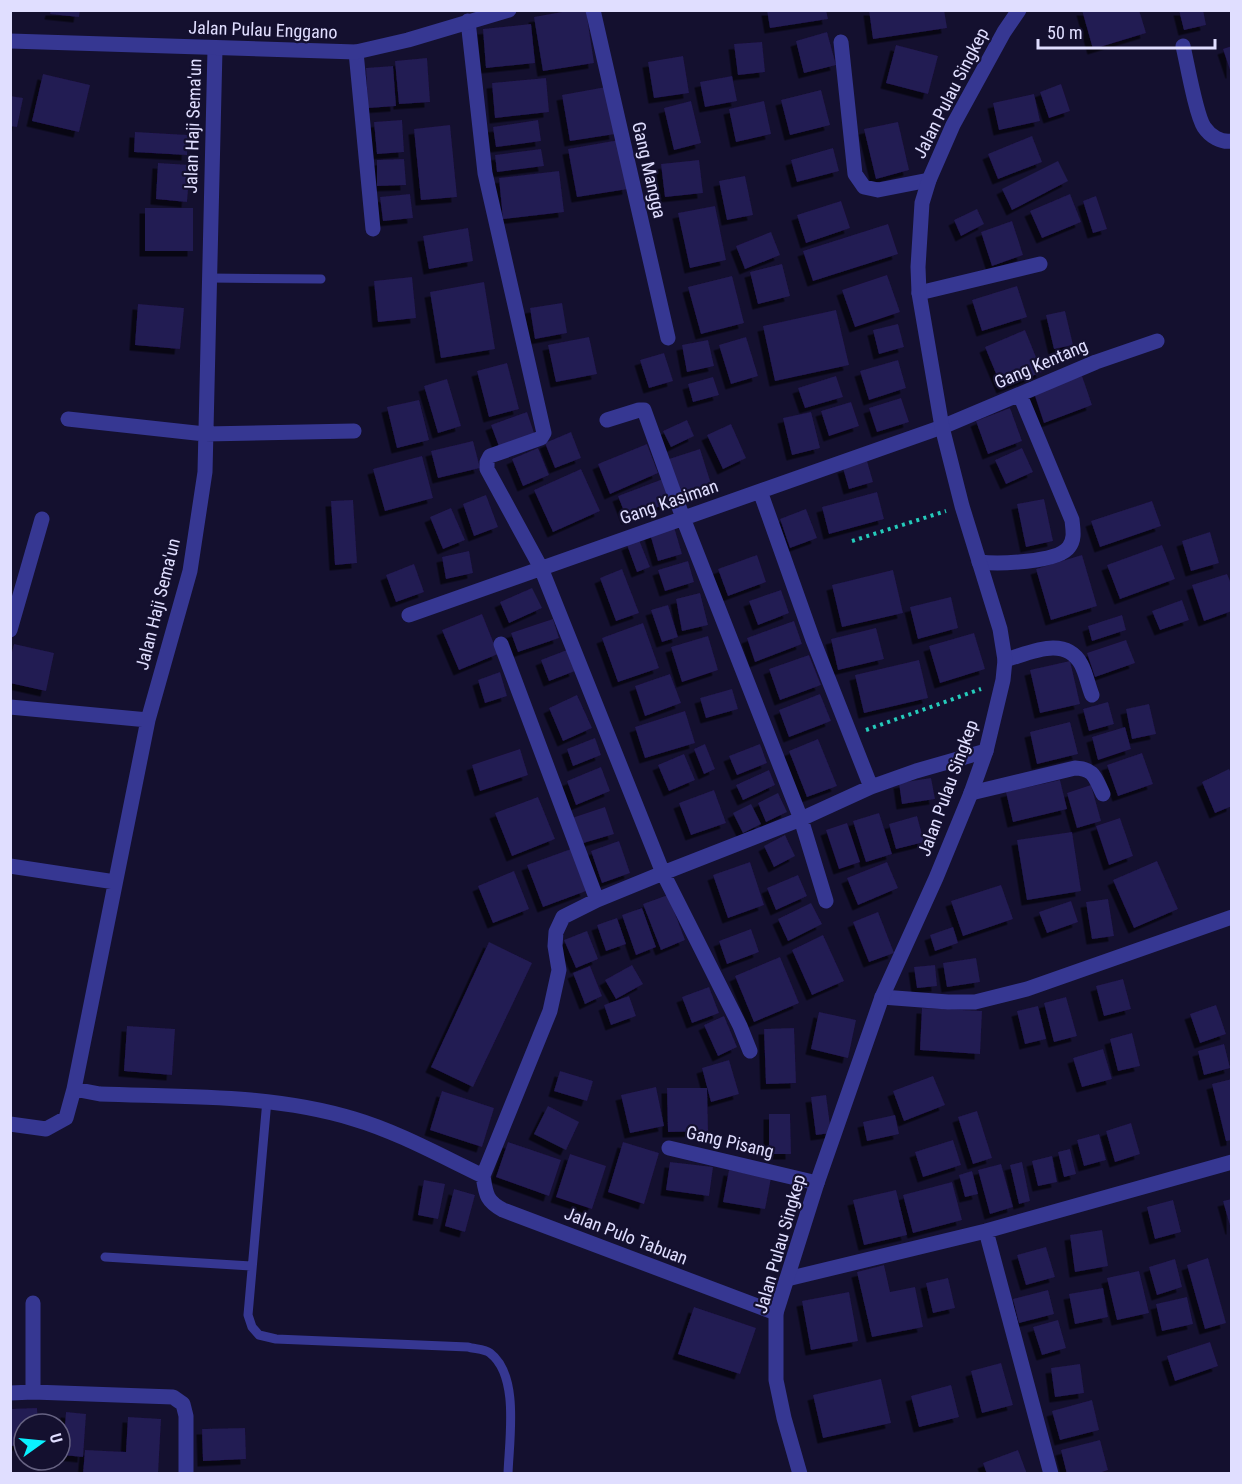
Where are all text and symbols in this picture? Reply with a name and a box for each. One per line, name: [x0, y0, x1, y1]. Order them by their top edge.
scale bar: [1038, 12, 1215, 50]
street label: Jalan Pulau Enggano: [188, 16, 338, 43]
text: 50 m: [1047, 22, 1082, 43]
street label: Jalan Pulau Singkep: [909, 24, 993, 161]
street label: Jalan Haji Sema'un: [180, 58, 205, 194]
street label: Gang Mangga: [628, 120, 671, 220]
street label: Gang Kentang: [991, 334, 1091, 393]
street label: Gang Kasiman: [617, 475, 721, 528]
street label: Jalan Haji Sema'un: [131, 536, 184, 672]
street label: Jalan Pulau Singkep: [913, 717, 982, 859]
street label: Gang Pisang: [684, 1121, 776, 1162]
street label: Jalan Pulau Singkep: [750, 1172, 809, 1316]
street label: Jalan Pulo Tabuan: [562, 1202, 691, 1269]
north arrow: [12, 1412, 72, 1472]
text: U: [46, 1431, 66, 1445]

